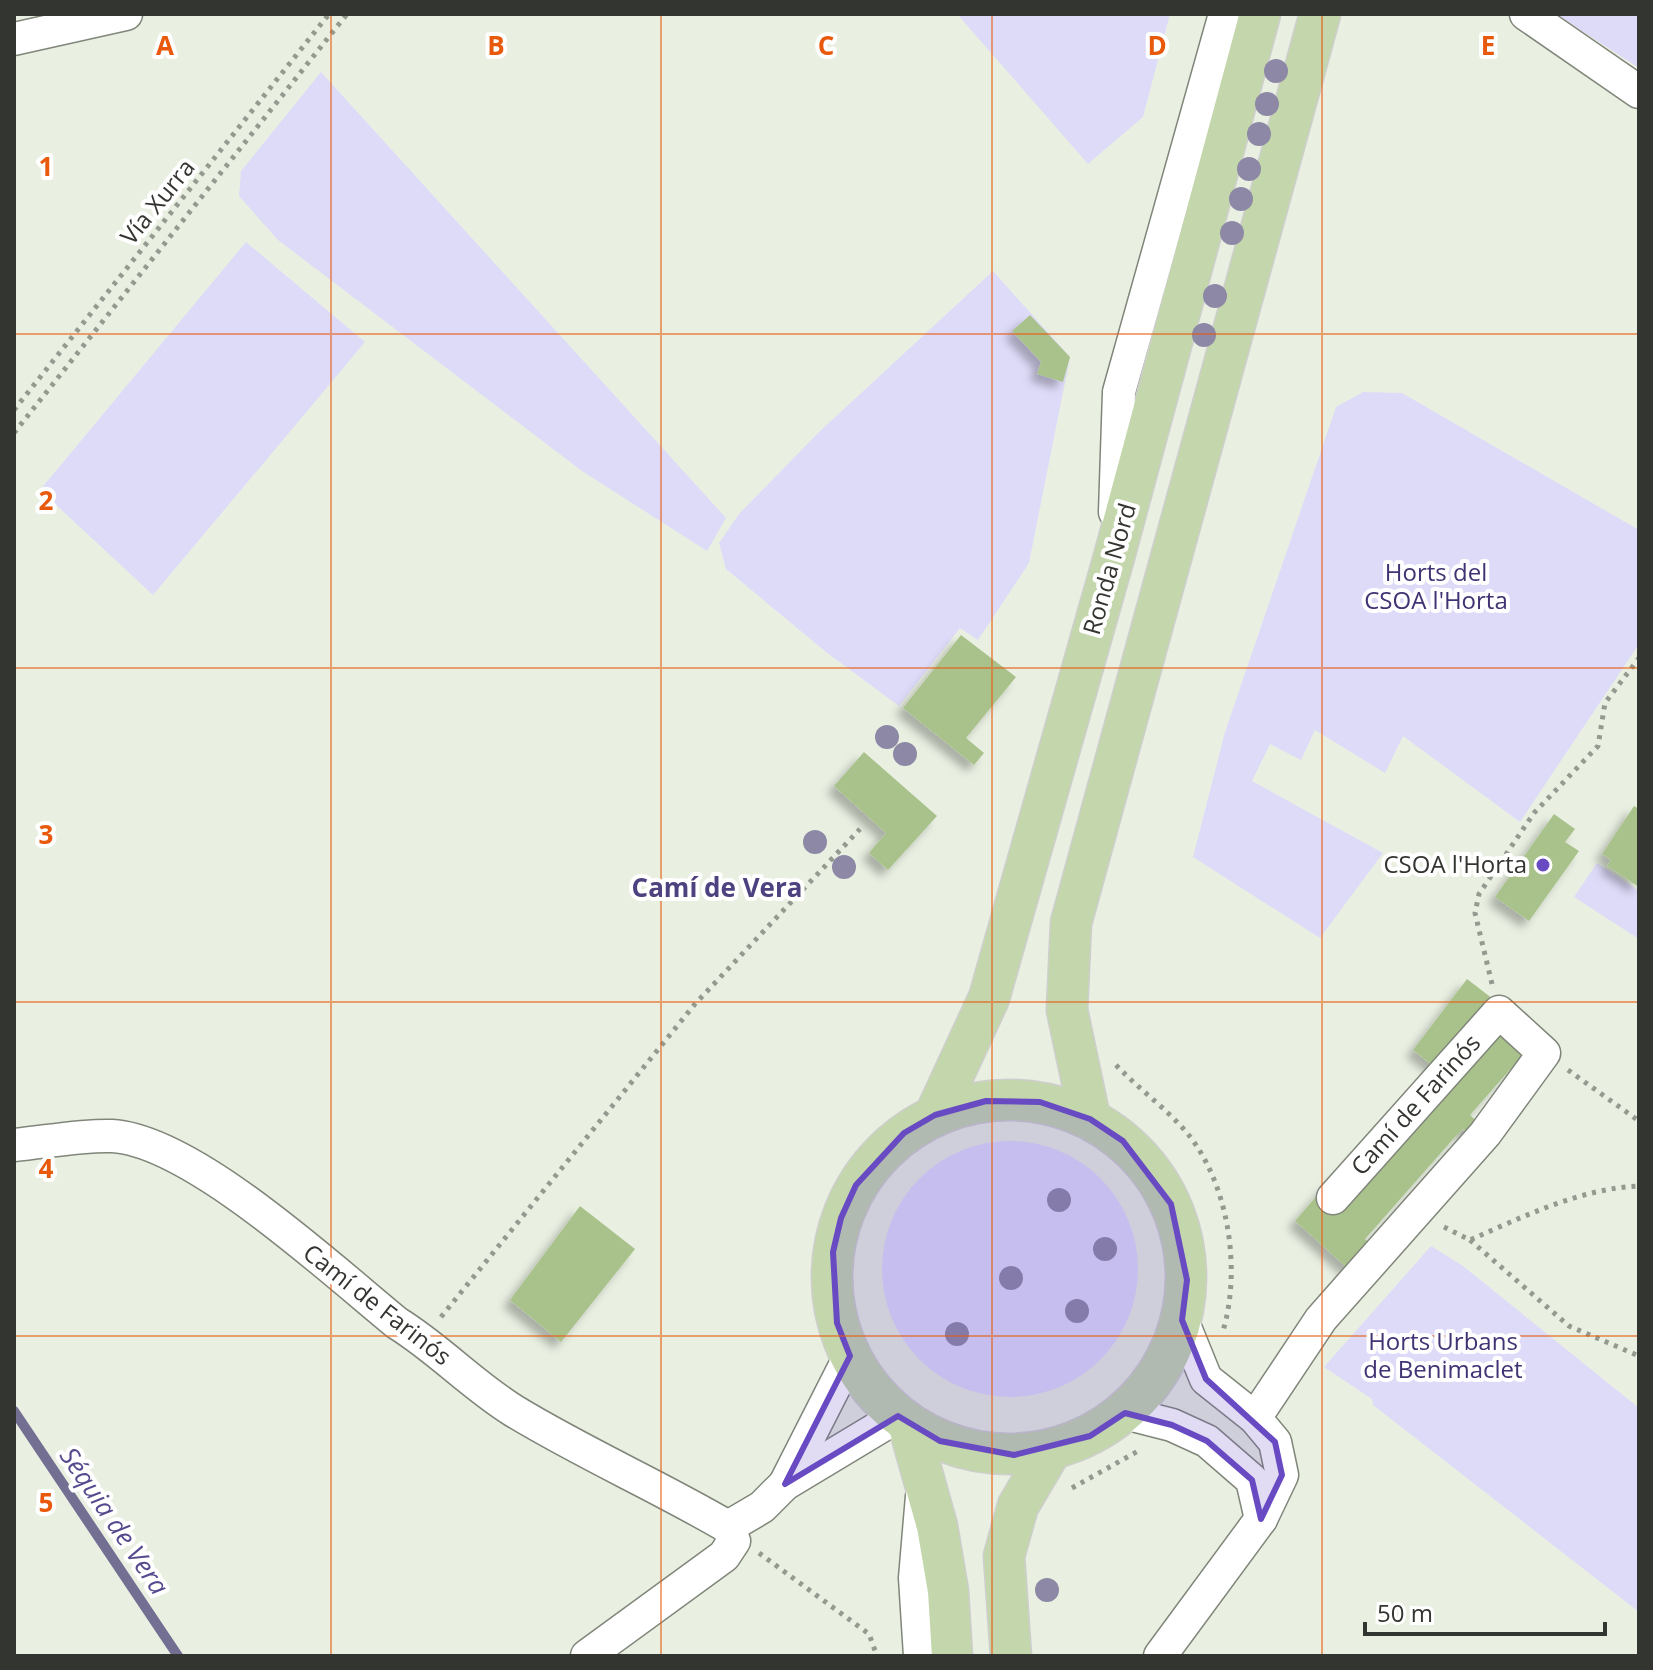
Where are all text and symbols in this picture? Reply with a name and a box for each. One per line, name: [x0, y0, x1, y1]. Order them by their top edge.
text: A: [156, 27, 174, 63]
text: B: [487, 27, 505, 63]
text: C: [818, 27, 834, 63]
text: D: [1147, 27, 1167, 63]
text: E: [1481, 27, 1495, 63]
text: 1: [39, 148, 53, 184]
street label: Vía Xurra: [112, 151, 202, 251]
text: 2: [39, 482, 54, 518]
street label: Ronda Nord: [1074, 499, 1143, 638]
park label: Horts del CSOA l'Horta: [1364, 555, 1508, 616]
text: 3: [39, 816, 53, 852]
place label: CSOA l'Horta: [1383, 847, 1527, 880]
marker: CSOA l'Horta: [1534, 856, 1552, 874]
district label: Camí de Vera: [632, 869, 802, 905]
street label: Camí de Farinós: [1343, 1026, 1487, 1182]
text: 4: [39, 1150, 54, 1186]
street label: Camí de Farinós: [297, 1236, 459, 1372]
park label: Horts Urbans de Benimaclet: [1363, 1324, 1523, 1385]
water label: Séquia de Vera: [52, 1439, 178, 1602]
text: 5: [39, 1484, 53, 1520]
scale bar: [1365, 1586, 1605, 1636]
text: 50 m: [1377, 1596, 1433, 1629]

